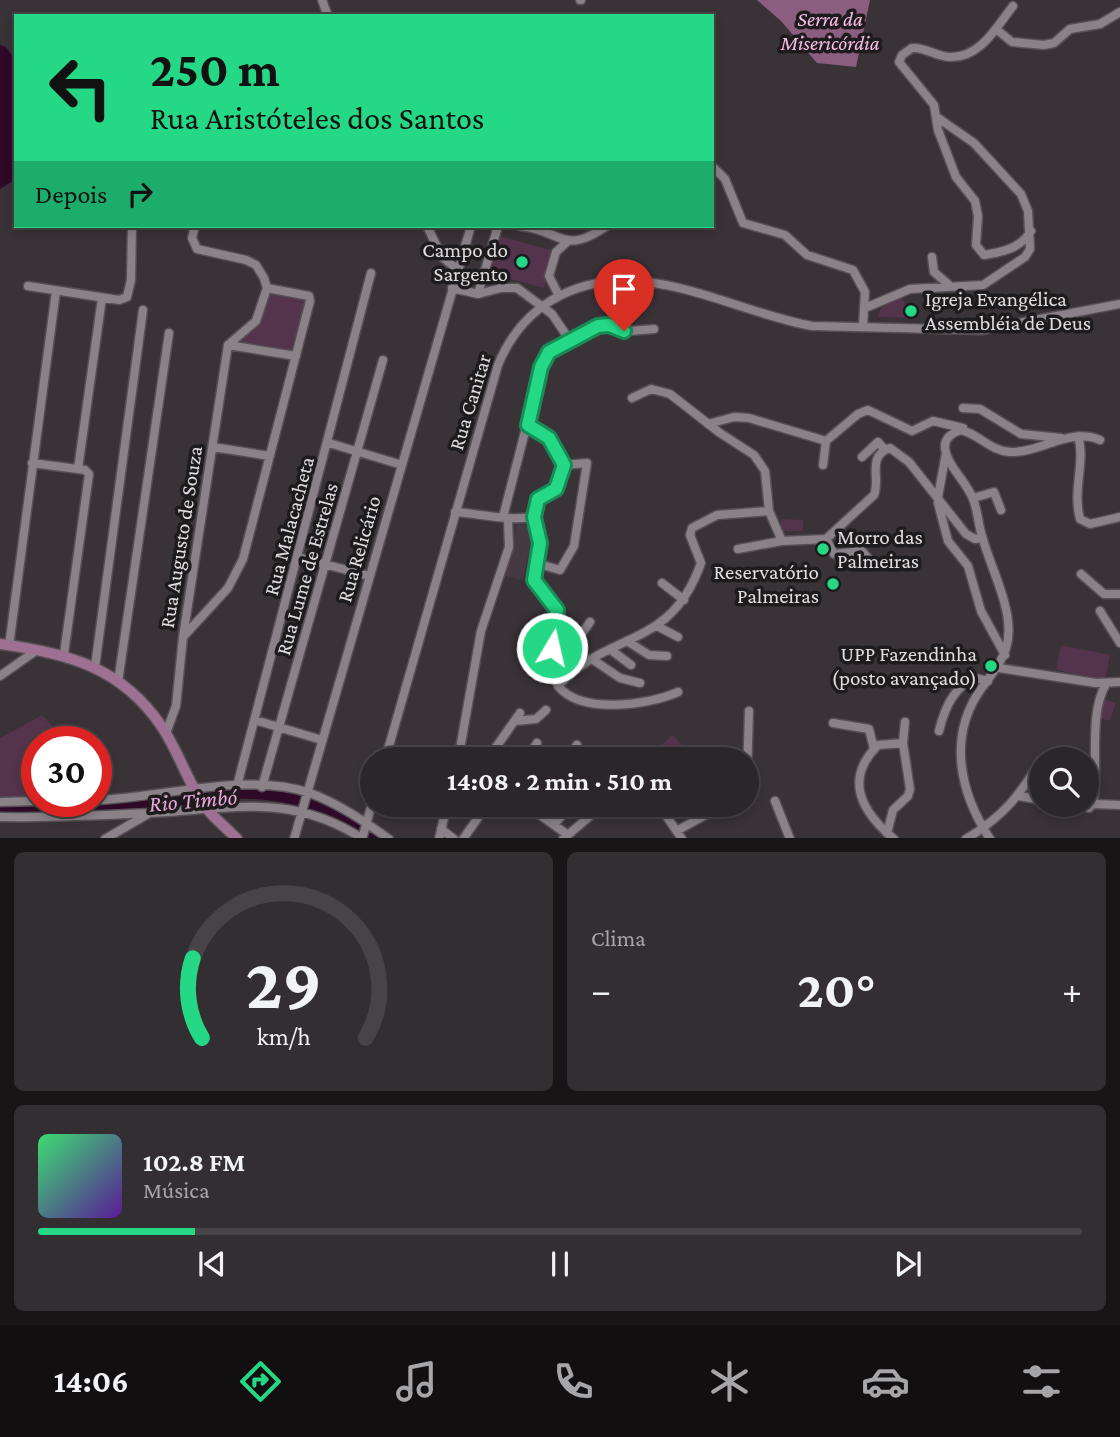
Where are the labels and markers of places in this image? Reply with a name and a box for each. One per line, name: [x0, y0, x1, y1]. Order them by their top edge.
place label: Campo do Sargento: [422, 238, 508, 286]
marker: Campo do Sargento: [514, 254, 530, 270]
pin: [594, 259, 654, 331]
place label: Igreja Evangélica Assembléia de Deus: [925, 287, 1091, 335]
marker: Igreja Evangélica Assembléia de Deus: [903, 303, 919, 319]
place label: Morro das Palmeiras: [837, 525, 923, 573]
marker: Morro das Palmeiras: [815, 541, 831, 557]
place label: Reservatório Palmeiras: [714, 560, 819, 608]
marker: Reservatório Palmeiras: [825, 576, 841, 592]
place label: UPP Fazendinha (posto avançado): [832, 642, 977, 690]
marker: UPP Fazendinha (posto avançado): [983, 658, 999, 674]

